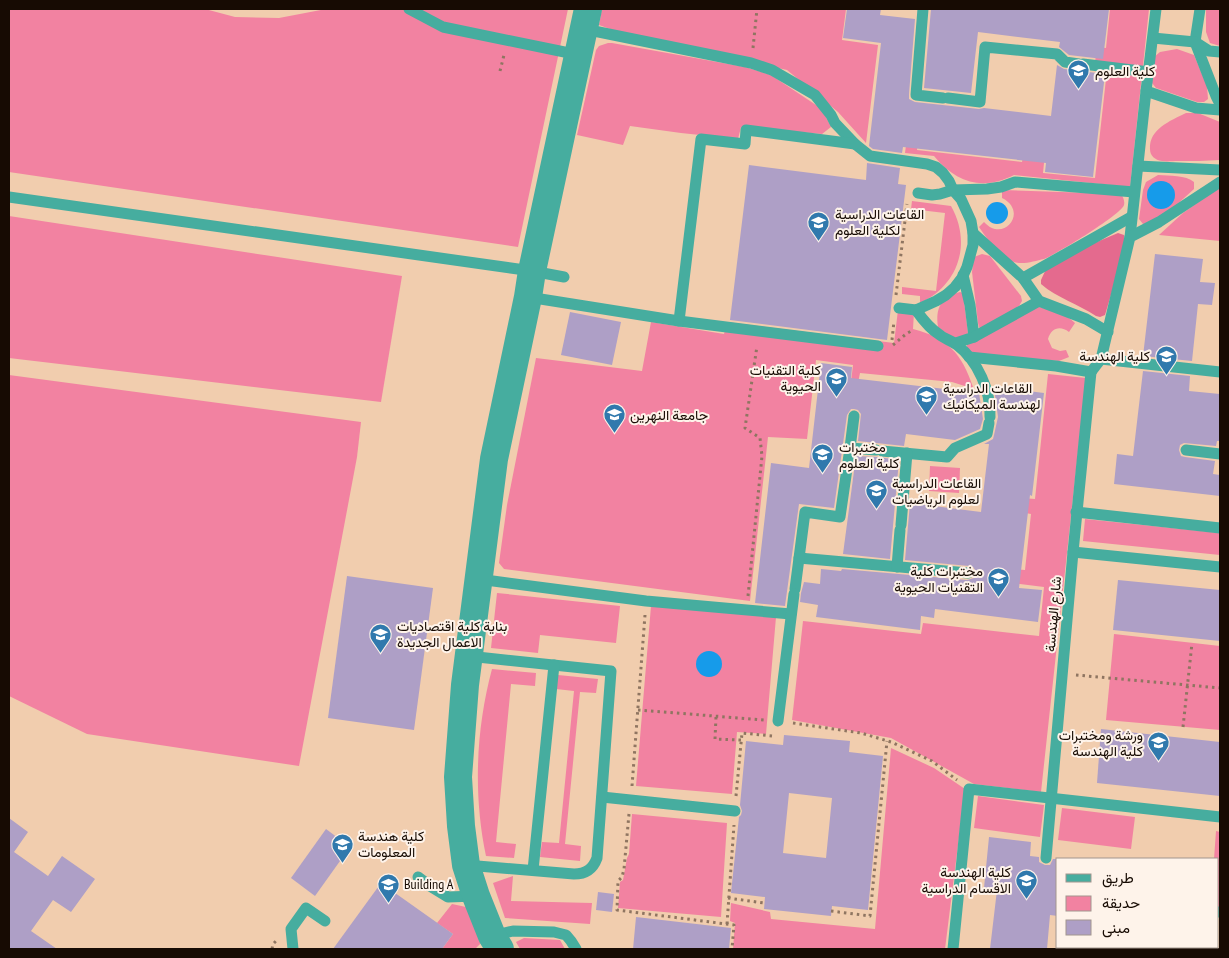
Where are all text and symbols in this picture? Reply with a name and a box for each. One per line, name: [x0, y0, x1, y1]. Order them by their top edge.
school or university icon: كلية العلوم: [1067, 59, 1091, 90]
place label: كلية العلوم: [1095, 62, 1155, 80]
place label: القاعات الدراسية لكلية العلوم: [835, 205, 924, 239]
school or university icon: القاعات الدراسية لكلية العلوم: [807, 210, 831, 241]
school or university icon: كلية الهندسة: [1154, 344, 1178, 375]
place label: كلية الهندسة: [1079, 347, 1150, 365]
place label: كلية التقنيات الحيوية: [750, 361, 821, 395]
school or university icon: كلية التقنيات الحيوية: [825, 366, 849, 397]
place label: القاعات الدراسية لهندسة الميكانيك: [943, 379, 1040, 413]
school or university icon: القاعات الدراسية لهندسة الميكانيك: [915, 384, 939, 415]
school or university icon: جامعة النهرين: [602, 403, 626, 434]
place label: جامعة النهرين: [630, 406, 708, 424]
place label: مختبرات كلية العلوم: [839, 438, 899, 472]
school or university icon: مختبرات كلية العلوم: [811, 443, 835, 474]
place label: القاعات الدراسية لعلوم الرياضيات: [892, 474, 981, 508]
school or university icon: القاعات الدراسية لعلوم الرياضيات: [864, 479, 888, 510]
place label: مختبرات كلية التقنيات الحيوية: [894, 562, 983, 596]
school or university icon: مختبرات كلية التقنيات الحيوية: [987, 567, 1011, 598]
street label: شارع الهندسة: [1041, 575, 1067, 653]
place label: بناية كلية اقتصاديات الاعمال الجديدة: [397, 617, 507, 652]
school or university icon: بناية كلية اقتصاديات الاعمال الجديدة: [369, 622, 393, 653]
place label: ورشة ومختبرات كلية الهندسة: [1059, 726, 1143, 760]
school or university icon: ورشة ومختبرات كلية الهندسة: [1147, 731, 1171, 762]
place label: كلية هندسة المعلومات: [358, 827, 424, 861]
school or university icon: كلية هندسة المعلومات: [330, 832, 354, 863]
legend: [1056, 858, 1219, 948]
place label: كلية الهندسة الاقسام الدراسية: [921, 863, 1011, 897]
school or university icon: كلية الهندسة الاقسام الدراسية: [1015, 868, 1039, 899]
text: طريق: [1102, 868, 1134, 888]
school or university icon: Building A: [376, 872, 400, 903]
place label: Building A: [404, 875, 454, 893]
text: حديقة: [1102, 893, 1140, 912]
text: مبنى: [1102, 918, 1130, 938]

